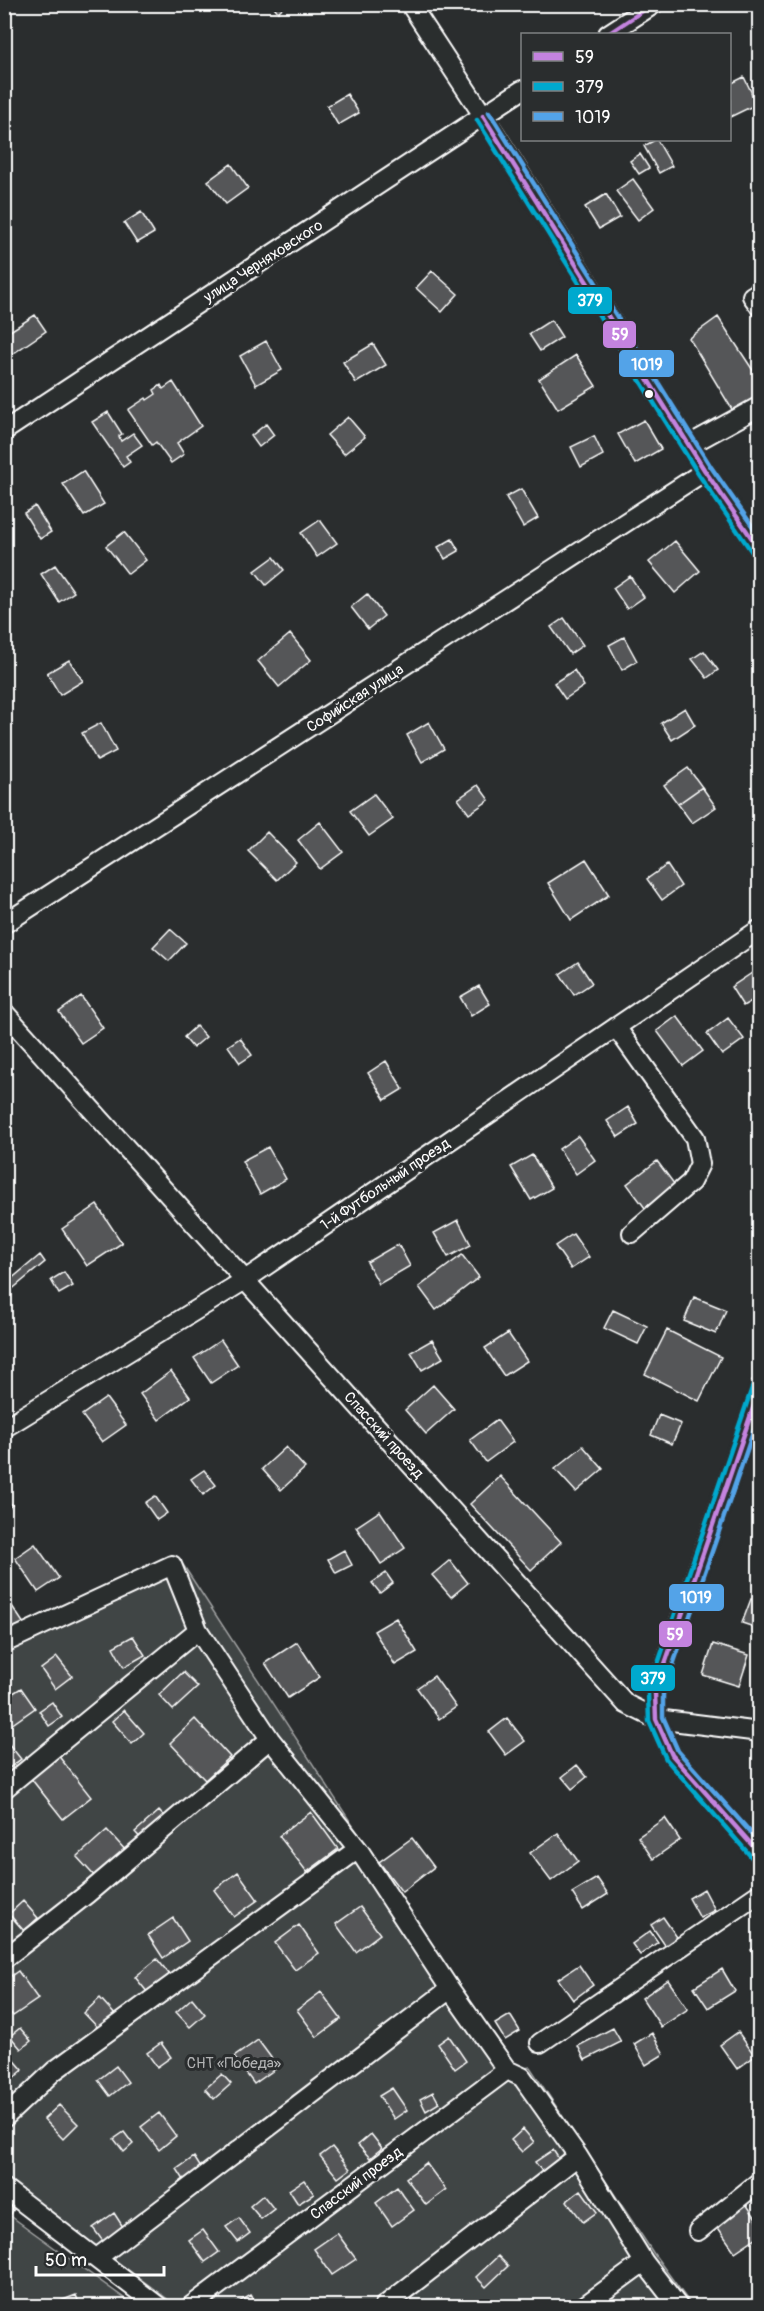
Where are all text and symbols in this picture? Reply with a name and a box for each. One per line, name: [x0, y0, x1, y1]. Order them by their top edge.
legend: [521, 33, 731, 141]
text: 59: [575, 46, 594, 69]
text: 379: [575, 76, 604, 99]
text: 1019: [575, 106, 611, 129]
street label: улица Черняховского: [199, 216, 326, 308]
line badge: 379: [567, 286, 613, 315]
text: 379: [577, 291, 603, 311]
line badge: 59: [602, 320, 637, 349]
text: 59: [612, 325, 628, 345]
line badge: 1019: [618, 349, 675, 378]
text: 1019: [631, 355, 663, 375]
unlabelled marker: [643, 388, 655, 400]
street label: Софийская улица: [303, 660, 407, 737]
street label: 1-й Футбольный проезд: [317, 1134, 454, 1235]
street label: Спасский проезд: [340, 1388, 428, 1483]
line badge: 1019: [668, 1583, 725, 1612]
text: 1019: [680, 1588, 712, 1608]
line badge: 59: [658, 1620, 693, 1648]
text: 59: [667, 1625, 683, 1645]
line badge: 379: [630, 1664, 676, 1692]
text: 379: [640, 1669, 666, 1689]
park label: СНТ «Победа»: [187, 2054, 282, 2073]
street label: Спасский проезд: [307, 2143, 406, 2224]
scale bar: [36, 2239, 164, 2277]
text: 50 m: [45, 2249, 87, 2272]

